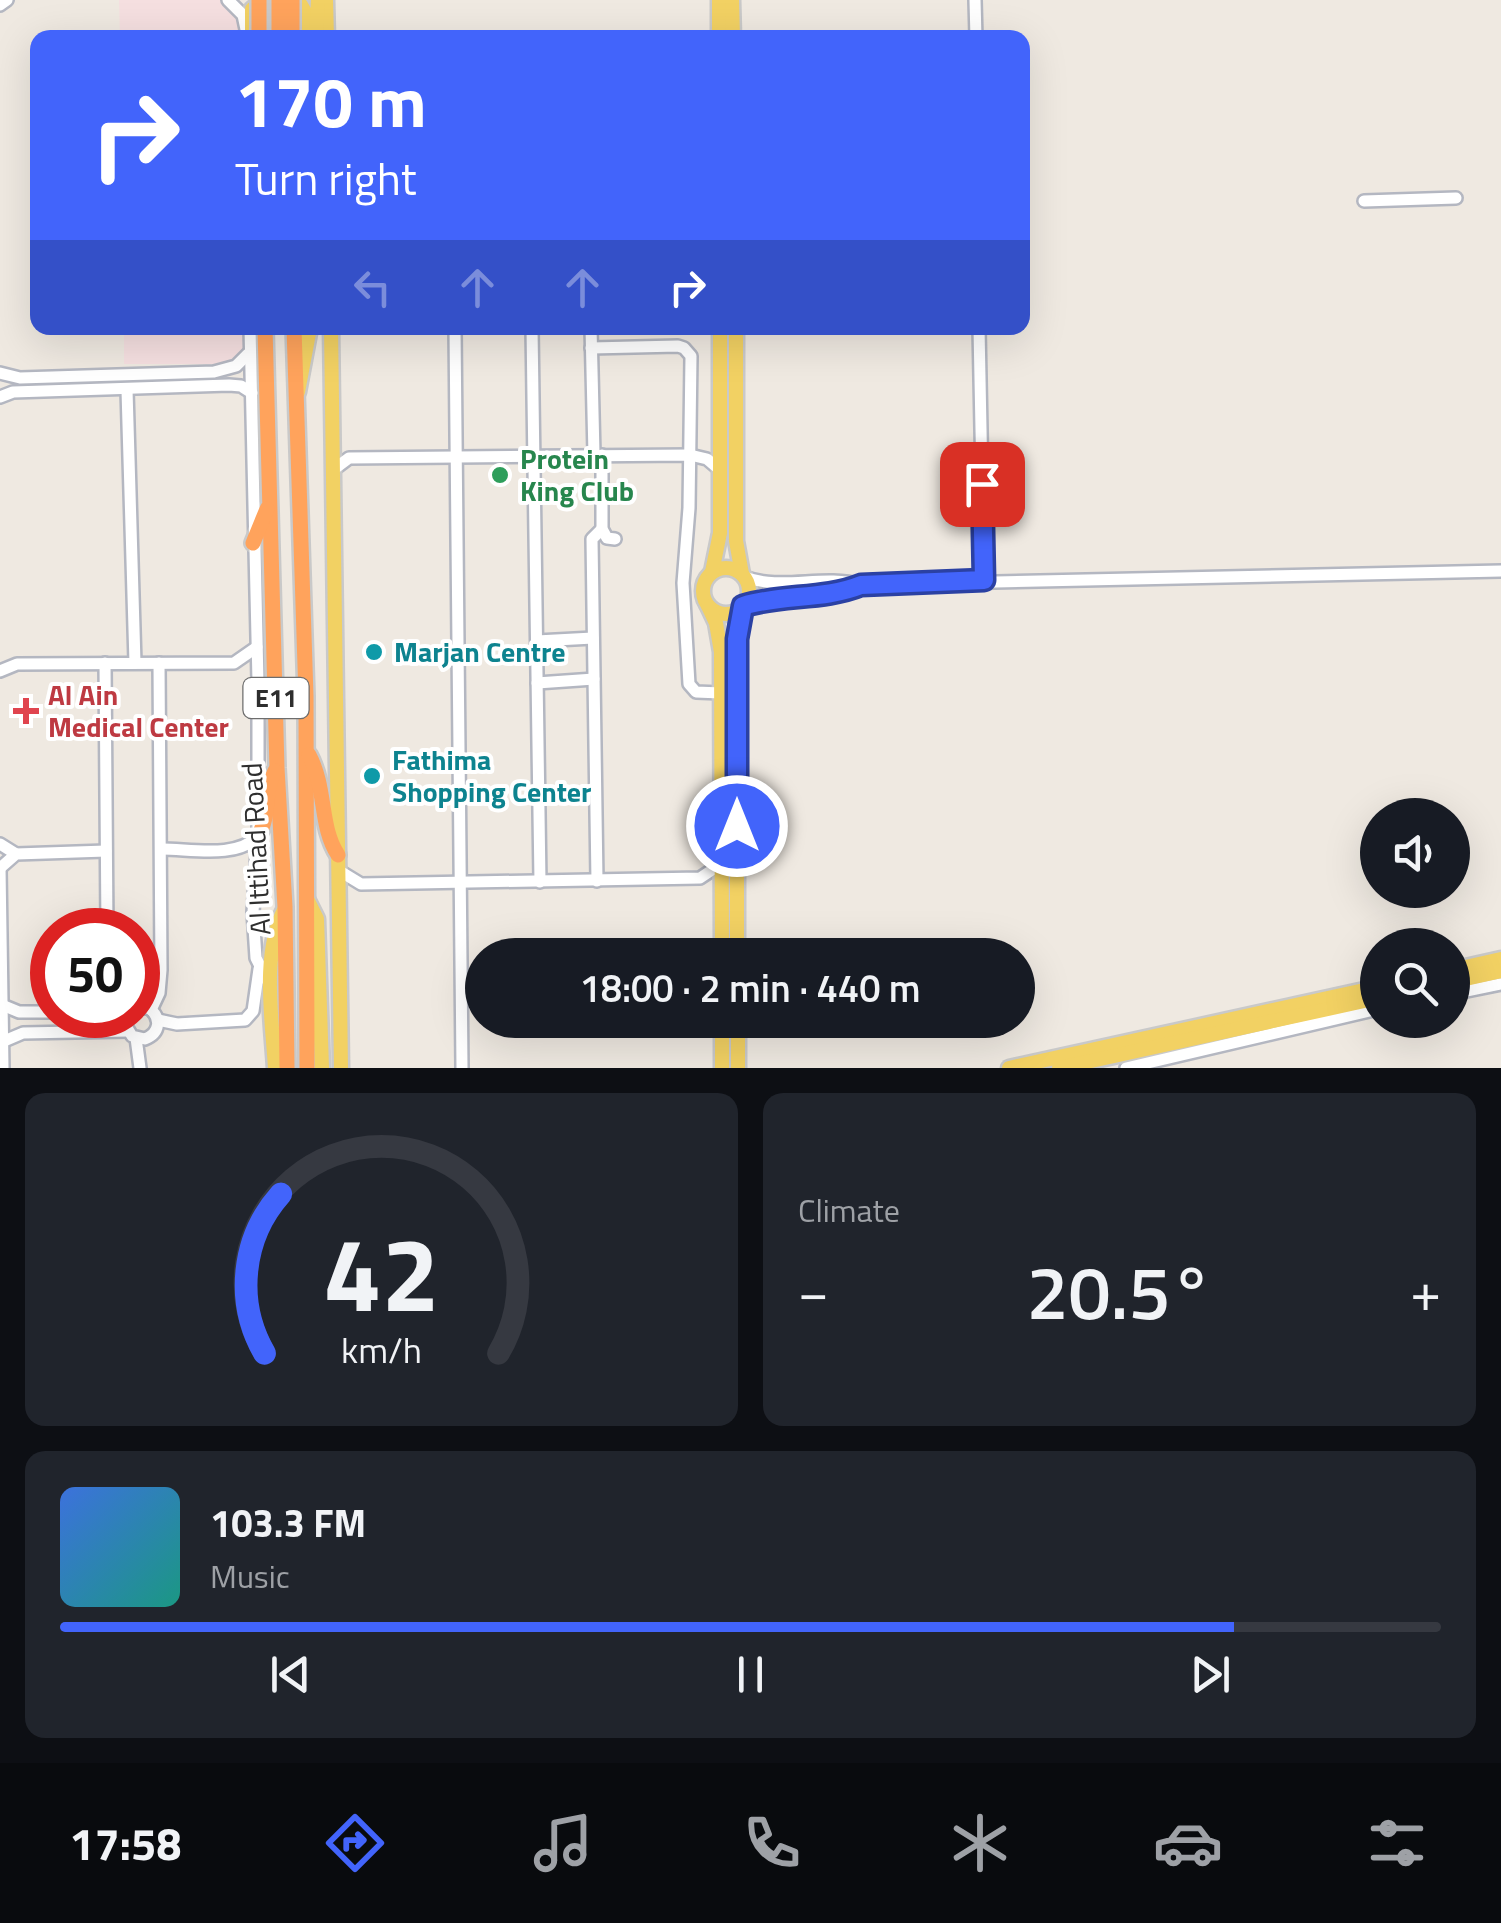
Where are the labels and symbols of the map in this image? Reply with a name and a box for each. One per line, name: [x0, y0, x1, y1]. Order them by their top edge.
place label: Protein King Club: [520, 437, 634, 512]
pin: [940, 442, 1025, 527]
marker: Protein King Club: [489, 464, 511, 486]
place label: Marjan Centre: [394, 630, 566, 673]
marker: Marjan Centre: [363, 641, 385, 663]
place label: Al Ain Medical Center: [48, 673, 229, 748]
road number: E11: [244, 678, 308, 718]
marker: Al Ain Medical Center: [13, 698, 39, 724]
place label: Fathima Shopping Center: [392, 738, 592, 813]
street label: Al Ittihad Road: [230, 762, 281, 936]
marker: Fathima Shopping Center: [361, 765, 383, 787]
position arrow: [685, 774, 789, 878]
speed limit sign: 50: [30, 908, 160, 1038]

